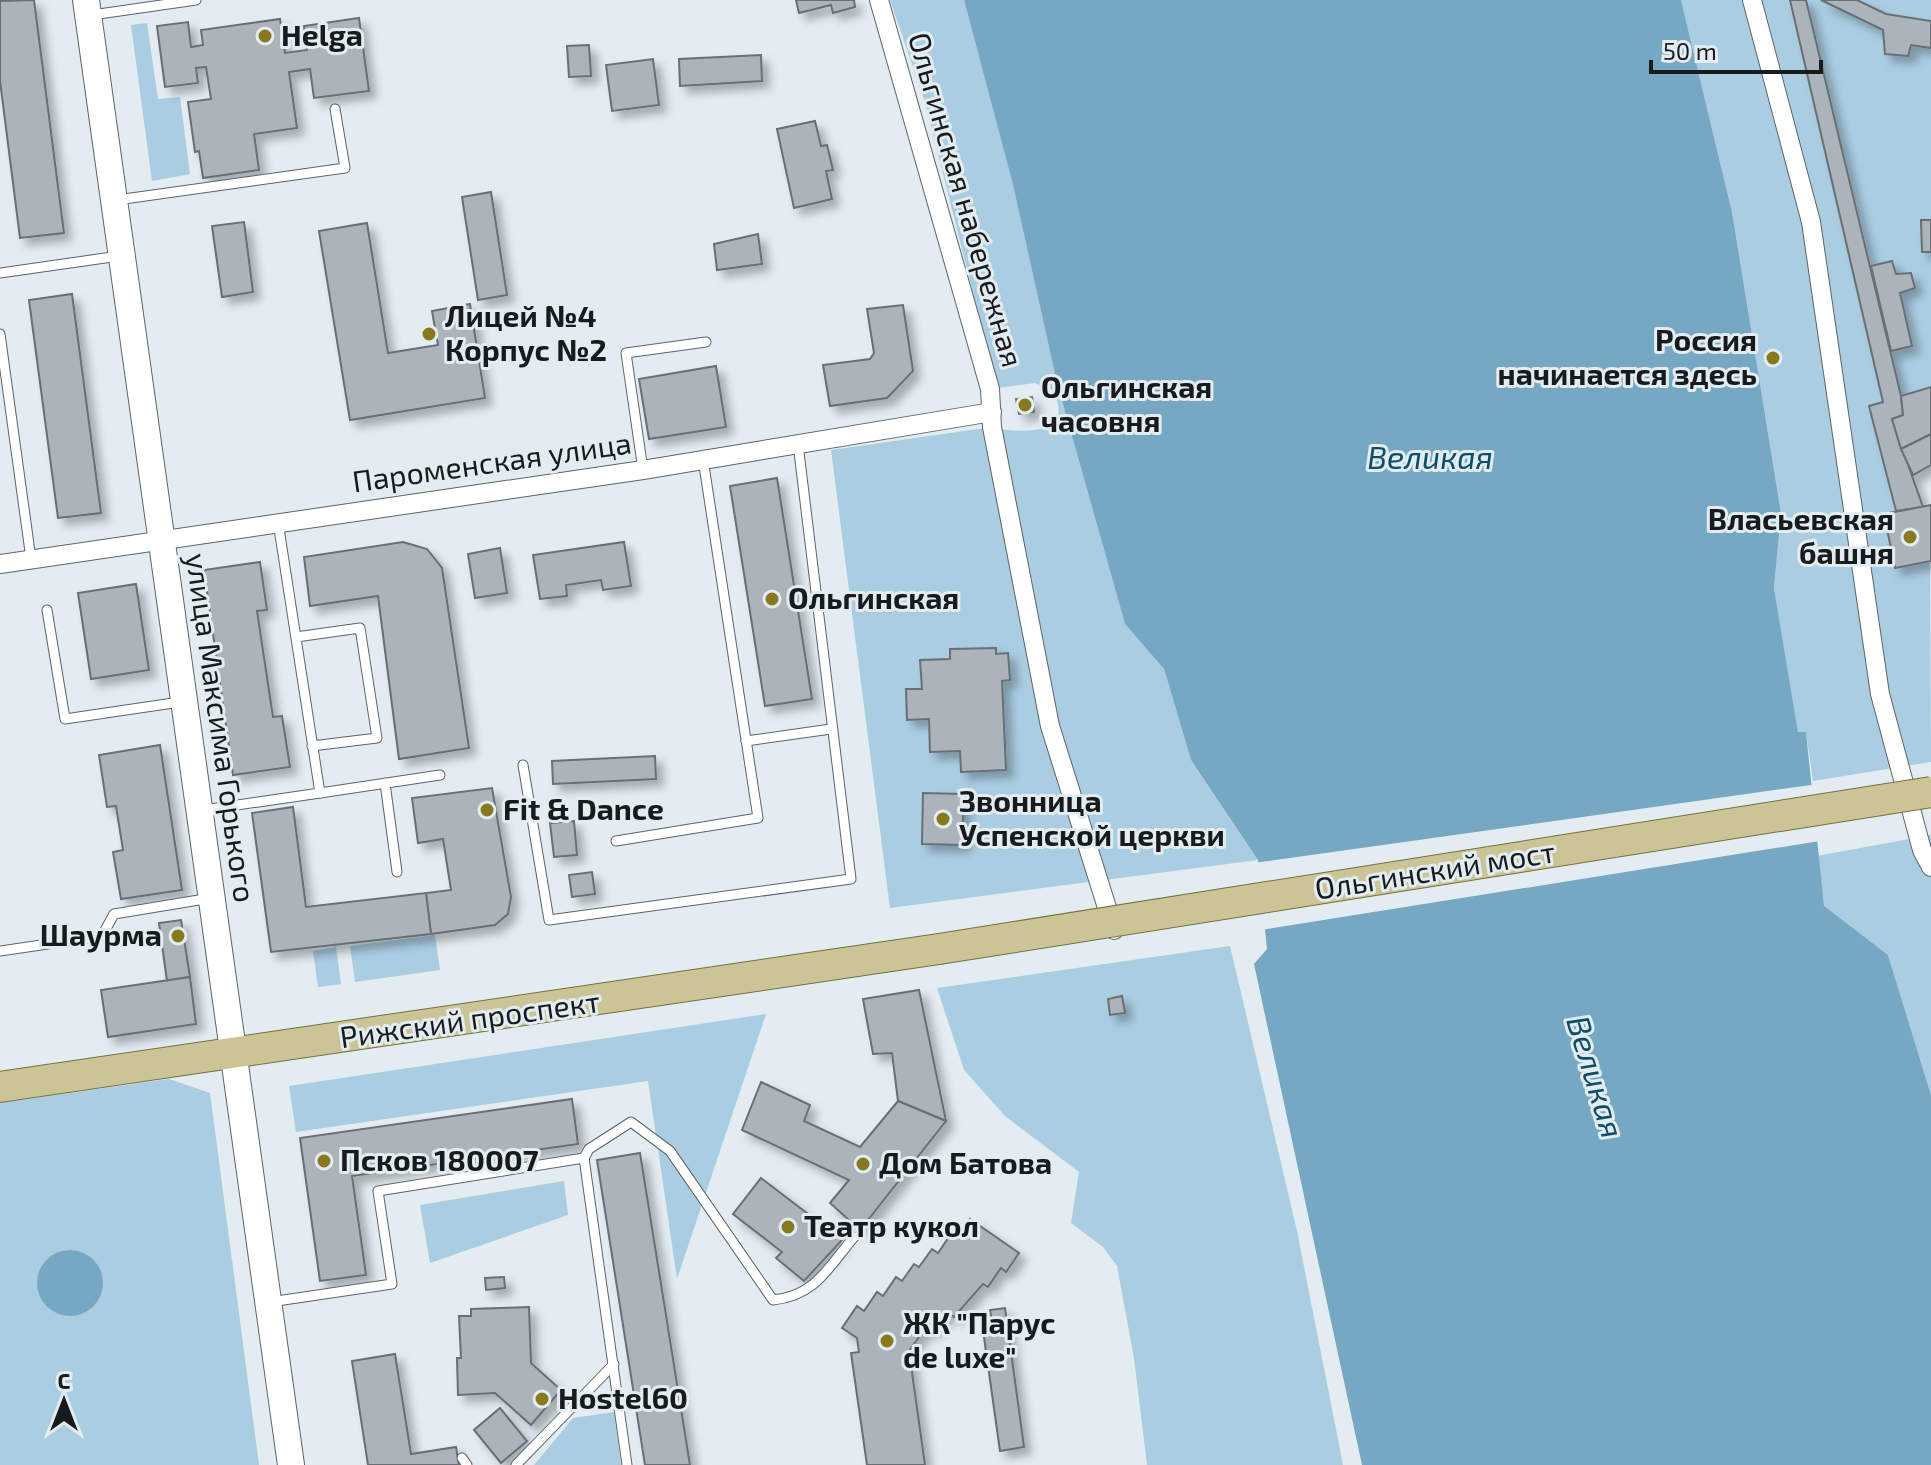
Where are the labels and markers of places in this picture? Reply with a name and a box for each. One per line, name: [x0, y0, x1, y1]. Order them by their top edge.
place label: Helga: [281, 16, 363, 52]
marker: Helga: [256, 27, 274, 45]
place label: Лицей №4 Корпус №2: [445, 297, 607, 368]
place label: Россия начинается здесь: [1498, 321, 1757, 391]
marker: Лицей №4 Корпус №2: [420, 325, 438, 343]
marker: Россия начинается здесь: [1764, 349, 1782, 367]
place label: Ольгинская часовня: [1041, 368, 1212, 438]
marker: Ольгинская часовня: [1016, 396, 1034, 414]
place label: Власьевская башня: [1708, 500, 1894, 570]
marker: Власьевская башня: [1901, 528, 1919, 546]
place label: Ольгинская: [788, 579, 959, 615]
marker: Ольгинская: [763, 590, 781, 608]
place label: Звонница Успенской церкви: [959, 782, 1225, 852]
place label: Fit & Dance: [503, 790, 664, 826]
marker: Fit & Dance: [478, 801, 496, 819]
marker: Звонница Успенской церкви: [934, 810, 952, 828]
place label: Шаурма: [40, 916, 162, 953]
marker: Шаурма: [169, 927, 187, 945]
place label: Псков 180007: [340, 1141, 539, 1177]
place label: Дом Батова: [879, 1144, 1052, 1180]
marker: Псков 180007: [315, 1152, 333, 1170]
marker: Дом Батова: [854, 1155, 872, 1173]
place label: Театр кукол: [804, 1207, 979, 1244]
marker: Театр кукол: [779, 1218, 797, 1236]
place label: ЖК "Парус de luxe": [903, 1304, 1056, 1374]
marker: ЖК "Парус de luxe": [878, 1332, 896, 1350]
place label: Hostel60: [558, 1379, 688, 1415]
marker: Hostel60: [533, 1390, 551, 1408]

